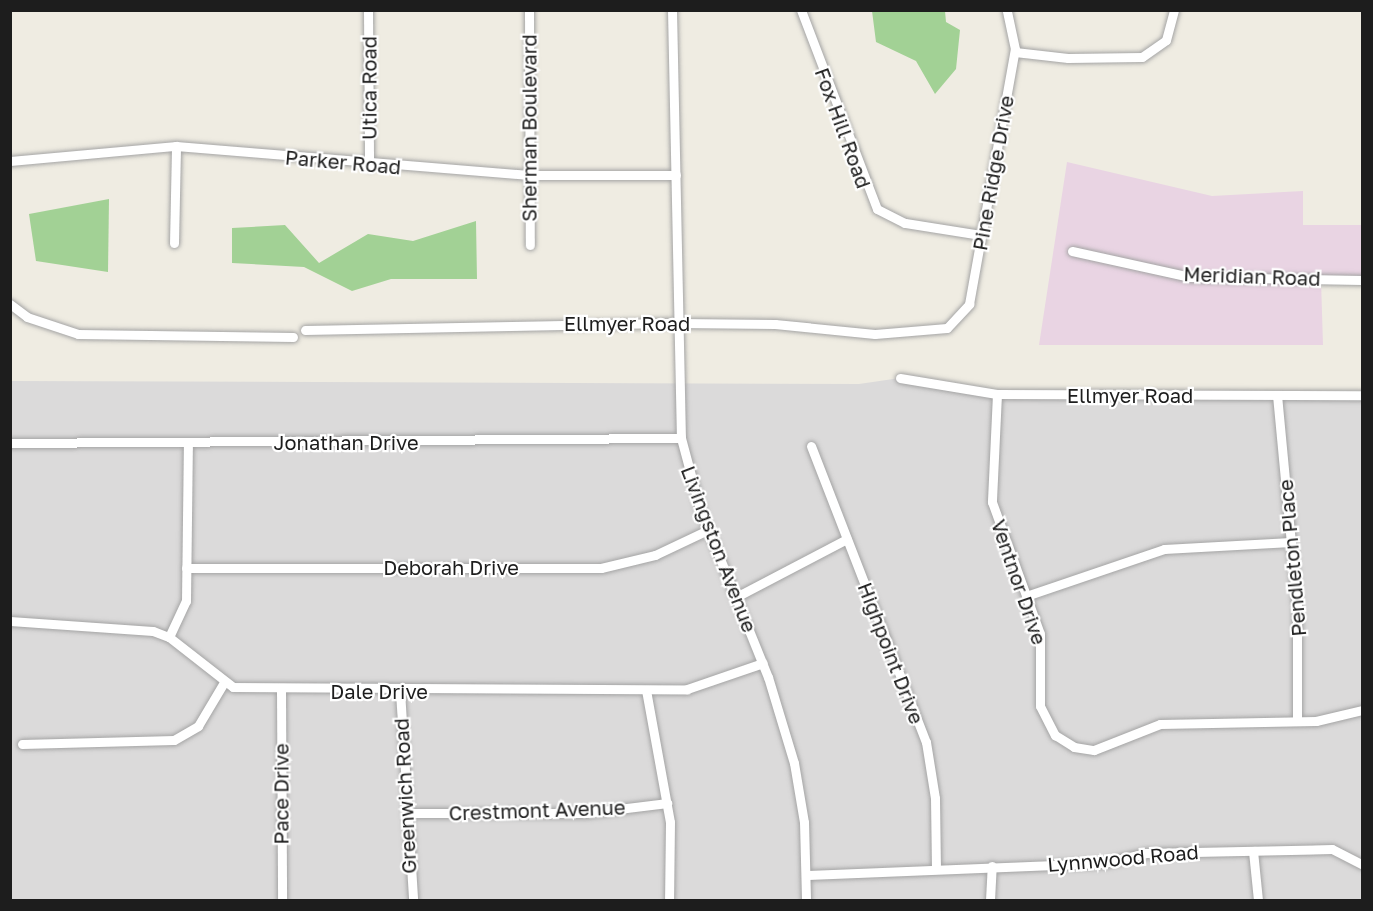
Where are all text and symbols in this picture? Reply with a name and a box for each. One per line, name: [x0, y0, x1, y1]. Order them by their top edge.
street label: Sherman Boulevard: [517, 34, 541, 222]
street label: Utica Road: [357, 36, 381, 140]
street label: Fox Hill Road: [810, 64, 876, 192]
street label: Pine Ridge Drive: [968, 94, 1018, 252]
street label: Parker Road: [284, 145, 402, 179]
street label: Meridian Road: [1183, 262, 1321, 290]
street label: Ellmyer Road: [564, 311, 690, 335]
street label: Ellmyer Road: [1067, 383, 1193, 407]
street label: Jonathan Drive: [274, 430, 418, 454]
street label: Livingston Avenue: [676, 462, 762, 636]
street label: Pendleton Place: [1273, 479, 1311, 637]
street label: Ventnor Drive: [986, 516, 1052, 648]
street label: Deborah Drive: [383, 555, 519, 579]
street label: Highpoint Drive: [853, 579, 929, 727]
street label: Dale Drive: [330, 679, 428, 703]
street label: Greenwich Road: [389, 718, 421, 874]
street label: Pace Drive: [269, 743, 293, 845]
street label: Crestmont Avenue: [448, 795, 626, 825]
street label: Lynnwood Road: [1046, 839, 1200, 877]

